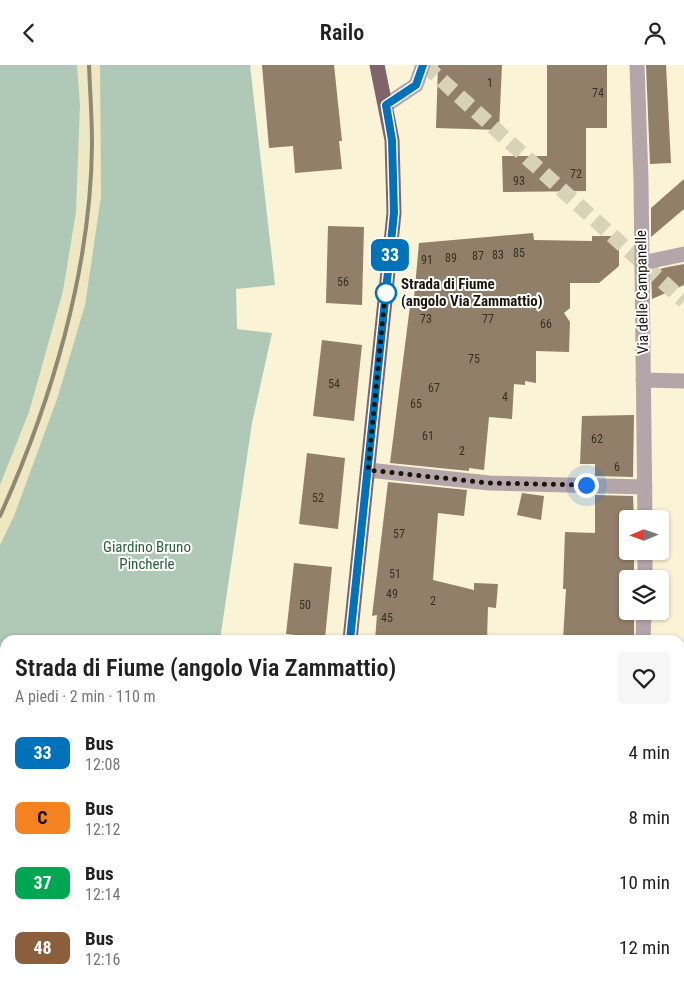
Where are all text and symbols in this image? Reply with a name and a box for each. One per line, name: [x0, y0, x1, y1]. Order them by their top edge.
icon: back: [15, 19, 43, 47]
icon: person: [641, 19, 669, 47]
text: Railo: [320, 20, 364, 45]
house number: 1: [487, 76, 493, 90]
house number: 74: [592, 86, 604, 100]
house number: 72: [570, 167, 582, 181]
house number: 93: [513, 174, 525, 188]
street label: Via delle Campanelle: [632, 230, 652, 354]
line badge: 33: [368, 239, 412, 271]
text: 33: [381, 244, 399, 265]
house number: 85: [513, 246, 525, 260]
house number: 83: [492, 248, 504, 262]
house number: 87: [472, 249, 484, 263]
house number: 89: [445, 251, 457, 265]
house number: 91: [421, 253, 433, 267]
house number: 56: [337, 275, 349, 289]
place label: Strada di Fiume (angolo Via Zammattio): [401, 275, 543, 310]
marker: Strada di Fiume (angolo Via Zammattio): [375, 282, 397, 304]
house number: 73: [420, 312, 432, 326]
house number: 77: [482, 312, 494, 326]
house number: 66: [540, 317, 552, 331]
house number: 75: [468, 352, 480, 366]
house number: 54: [328, 377, 340, 391]
house number: 67: [428, 381, 440, 395]
house number: 4: [502, 390, 508, 404]
house number: 65: [410, 397, 422, 411]
house number: 61: [422, 429, 434, 443]
house number: 62: [591, 432, 603, 446]
house number: 2: [459, 444, 465, 458]
house number: 6: [614, 460, 620, 474]
your location: [574, 473, 599, 498]
house number: 52: [312, 491, 324, 505]
north arrow: [619, 510, 669, 560]
map controls: [619, 510, 669, 620]
house number: 57: [393, 527, 405, 541]
park label: Giardino Bruno Pincherle: [103, 538, 191, 573]
house number: 51: [389, 567, 401, 581]
button: layers: [619, 570, 669, 620]
house number: 49: [386, 587, 398, 601]
house number: 2: [430, 594, 436, 608]
house number: 50: [299, 598, 311, 612]
house number: 45: [381, 611, 393, 625]
button: heart: [618, 652, 670, 704]
text: Strada di Fiume (angolo Via Zammattio): [15, 654, 396, 682]
text: A piedi · 2 min · 110 m: [15, 687, 156, 706]
text: Bus: [85, 732, 114, 755]
text: 4 min: [628, 741, 670, 764]
text: 33: [33, 742, 52, 763]
text: 12:08: [85, 755, 120, 774]
text: Bus: [85, 797, 114, 820]
text: 8 min: [628, 806, 670, 829]
text: C: [37, 807, 48, 828]
text: 12:12: [85, 820, 120, 839]
text: Bus: [85, 862, 114, 885]
text: 10 min: [619, 871, 670, 894]
text: 37: [33, 872, 52, 893]
text: 12:14: [85, 885, 120, 904]
text: Bus: [85, 927, 114, 950]
text: 12 min: [619, 936, 670, 959]
text: 48: [33, 937, 52, 958]
text: 12:16: [85, 950, 120, 969]

